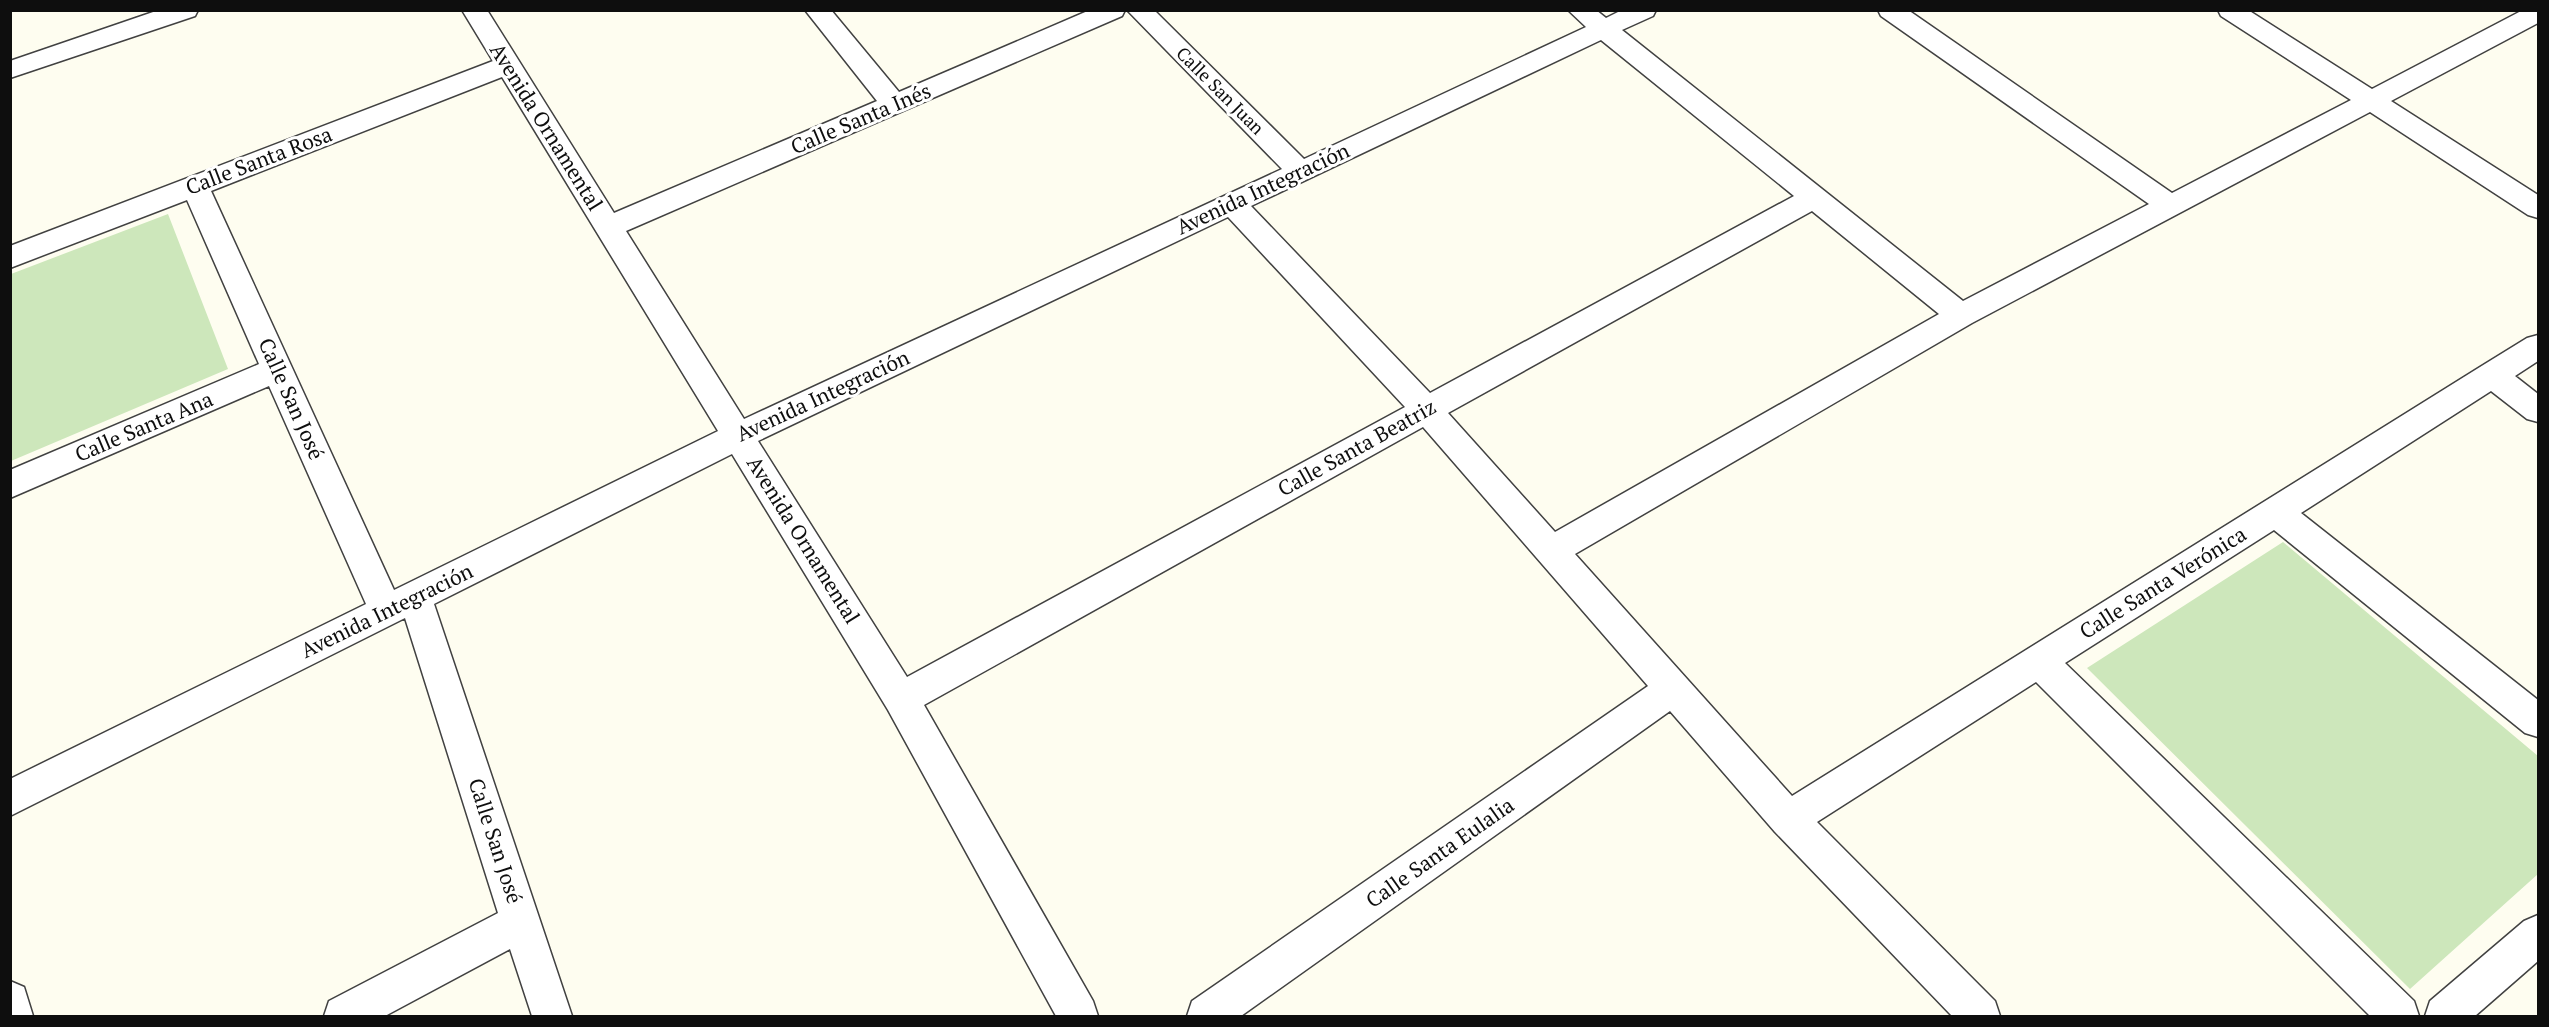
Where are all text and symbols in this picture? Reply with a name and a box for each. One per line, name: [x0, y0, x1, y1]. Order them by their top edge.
street label: Avenida Ornamental: [484, 37, 610, 215]
street label: Calle San Juan: [1172, 41, 1270, 140]
street label: Calle Santa Inés: [786, 76, 935, 160]
street label: Calle Santa Rosa: [181, 119, 336, 201]
street label: Avenida Integración: [1171, 135, 1354, 240]
street label: Calle San José: [253, 333, 331, 464]
street label: Avenida Integración: [731, 342, 914, 447]
street label: Calle Santa Ana: [70, 384, 217, 468]
street label: Calle Santa Beatriz: [1272, 392, 1441, 502]
street label: Avenida Ornamental: [741, 450, 867, 628]
street label: Calle Santa Verónica: [2074, 519, 2251, 645]
street label: Avenida Integración: [296, 556, 478, 664]
street label: Calle San José: [463, 774, 529, 907]
street label: Calle Santa Eulalia: [1360, 790, 1519, 914]

